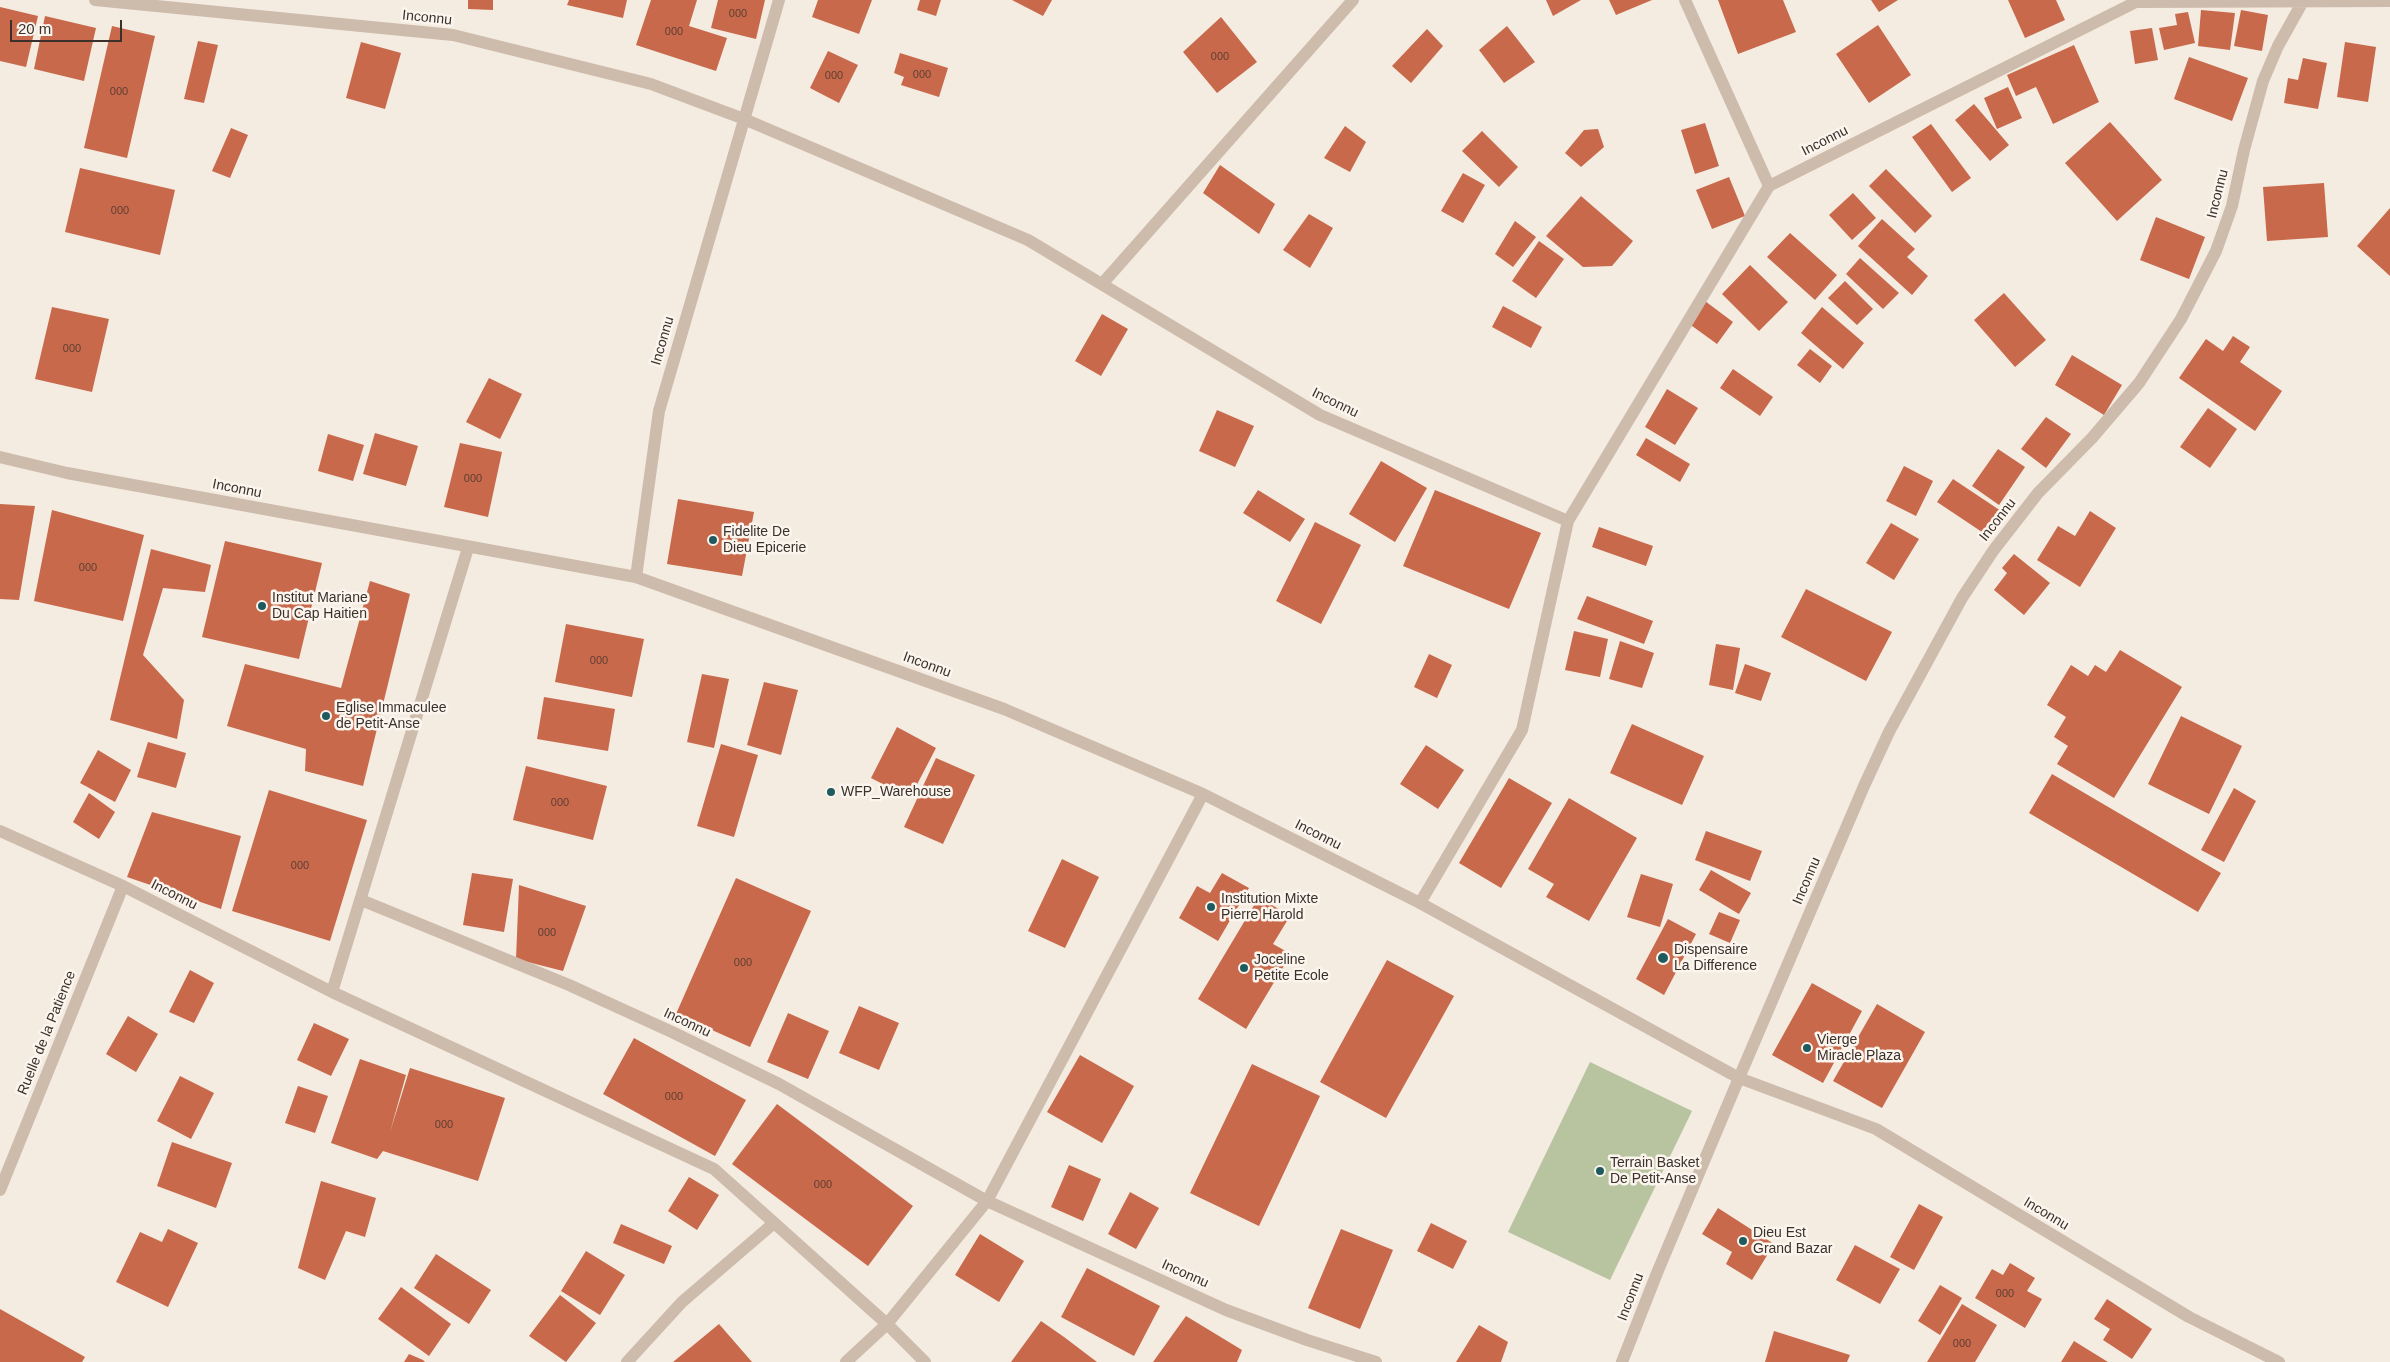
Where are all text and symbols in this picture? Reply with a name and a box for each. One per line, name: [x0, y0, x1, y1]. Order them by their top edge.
street label: Inconnu: [401, 7, 453, 29]
house number: 000: [729, 7, 747, 21]
scale bar: [12, 10, 125, 42]
text: 20 m: [18, 20, 51, 37]
house number: 000: [665, 25, 683, 39]
house number: 000: [1211, 50, 1229, 64]
house number: 000: [913, 68, 931, 82]
house number: 000: [825, 69, 843, 83]
house number: 000: [110, 85, 128, 99]
street label: Inconnu: [1799, 122, 1851, 160]
street label: Inconnu: [2204, 168, 2232, 220]
house number: 000: [111, 204, 129, 218]
street label: Inconnu: [648, 315, 678, 367]
house number: 000: [63, 342, 81, 356]
street label: Inconnu: [1309, 385, 1361, 421]
house number: 000: [464, 472, 482, 486]
street label: Inconnu: [211, 476, 263, 502]
street label: Inconnu: [1976, 495, 2020, 545]
place label: Fidelite De Dieu Epicerie: [723, 524, 806, 556]
marker: Fidelite De Dieu Epicerie: [707, 534, 719, 546]
house number: 000: [79, 561, 97, 575]
place label: Institut Mariane Du Cap Haitien: [272, 590, 368, 622]
marker: Institut Mariane Du Cap Haitien: [256, 600, 268, 612]
street label: Inconnu: [901, 649, 953, 681]
house number: 000: [590, 654, 608, 668]
place label: Eglise Immaculee de Petit-Anse: [336, 700, 446, 732]
marker: Eglise Immaculee de Petit-Anse: [320, 710, 332, 722]
place label: WFP_Warehouse: [841, 784, 951, 800]
marker: WFP_Warehouse: [825, 786, 837, 798]
house number: 000: [551, 796, 569, 810]
street label: Inconnu: [1292, 816, 1344, 854]
street label: Inconnu: [1790, 855, 1824, 907]
house number: 000: [291, 859, 309, 873]
street label: Inconnu: [148, 876, 200, 914]
place label: Institution Mixte Pierre Harold: [1221, 891, 1318, 924]
marker: Institution Mixte Pierre Harold: [1205, 901, 1217, 913]
house number: 000: [538, 926, 556, 940]
place label: Dispensaire La Difference: [1674, 942, 1757, 974]
marker: Dispensaire La Difference: [1656, 951, 1670, 965]
place label: Joceline Petite Ecole: [1254, 952, 1329, 984]
house number: 000: [734, 956, 752, 970]
marker: Joceline Petite Ecole: [1238, 962, 1250, 974]
street label: Ruelle de la Patience: [14, 969, 80, 1097]
street label: Inconnu: [661, 1005, 713, 1041]
place label: Vierge Miracle Plaza: [1817, 1032, 1901, 1064]
marker: Vierge Miracle Plaza: [1801, 1042, 1813, 1054]
house number: 000: [665, 1090, 683, 1104]
house number: 000: [435, 1118, 453, 1132]
place label: Terrain Basket De Petit-Anse: [1610, 1155, 1699, 1188]
marker: Terrain Basket De Petit-Anse: [1594, 1165, 1606, 1177]
house number: 000: [814, 1178, 832, 1192]
street label: Inconnu: [2020, 1194, 2072, 1234]
place label: Dieu Est Grand Bazar: [1753, 1225, 1832, 1258]
marker: Dieu Est Grand Bazar: [1737, 1235, 1749, 1247]
street label: Inconnu: [1159, 1256, 1211, 1292]
street label: Inconnu: [1614, 1271, 1648, 1323]
house number: 000: [1996, 1287, 2014, 1301]
house number: 000: [1953, 1337, 1971, 1351]

